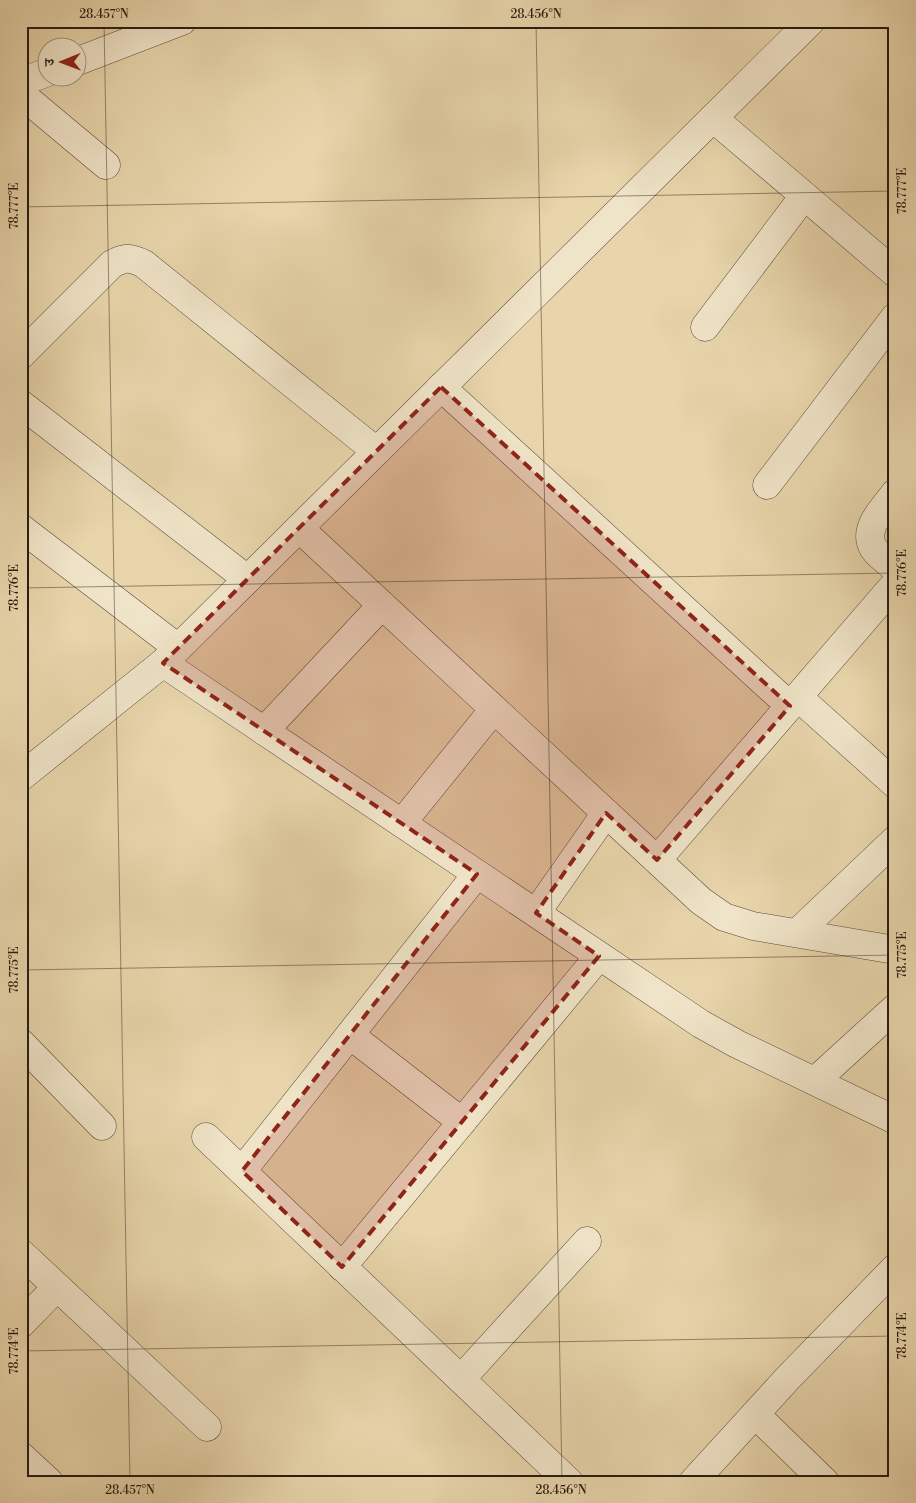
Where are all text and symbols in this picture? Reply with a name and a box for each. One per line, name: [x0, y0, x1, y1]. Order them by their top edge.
text: 28.457°N: [79, 7, 129, 22]
text: 28.456°N: [510, 7, 562, 22]
north arrow: [38, 38, 88, 88]
text: उ: [41, 58, 59, 67]
text: 78.777°E: [895, 168, 910, 214]
text: 78.777°E: [7, 183, 22, 229]
text: 78.776°E: [895, 549, 910, 597]
text: 78.776°E: [7, 564, 22, 612]
text: 78.775°E: [895, 932, 910, 979]
text: 78.775°E: [7, 947, 22, 994]
text: 78.774°E: [895, 1312, 910, 1360]
text: 78.774°E: [7, 1327, 22, 1375]
text: 28.457°N: [105, 1483, 155, 1498]
text: 28.456°N: [535, 1483, 587, 1498]

